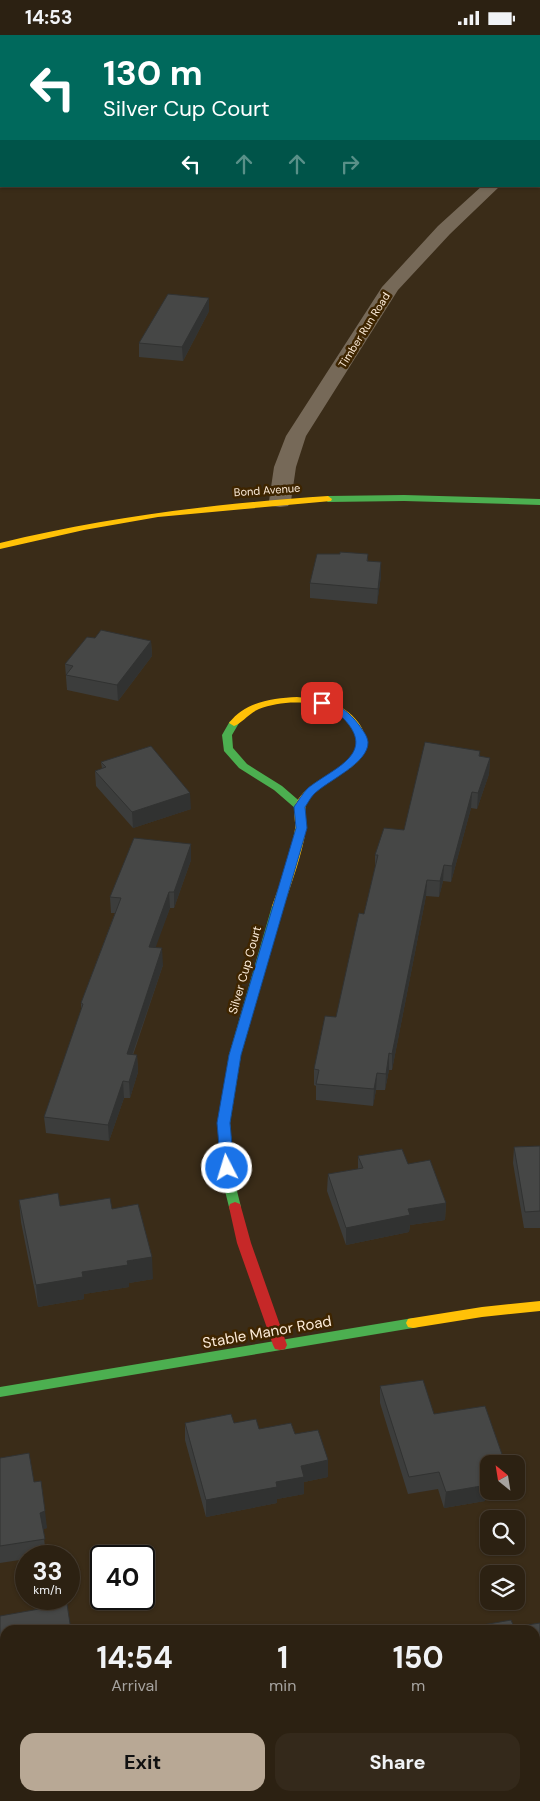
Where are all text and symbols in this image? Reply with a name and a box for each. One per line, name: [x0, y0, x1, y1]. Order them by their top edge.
text: 14:53: [25, 5, 72, 30]
text: 130 m: [103, 50, 203, 96]
icon: left: [20, 55, 85, 120]
text: Silver Cup Court: [103, 94, 270, 123]
icon: left: [177, 150, 205, 178]
icon: ahead: [230, 150, 258, 178]
icon: ahead: [283, 150, 311, 178]
icon: right: [336, 150, 364, 178]
street label: Timber Run Road: [335, 290, 393, 370]
street label: Bond Avenue: [233, 481, 301, 499]
pin: [301, 682, 343, 724]
icon: arrive: [308, 689, 336, 717]
street label: Silver Cup Court: [225, 924, 265, 1016]
position arrow: [200, 1141, 252, 1193]
street label: Stable Manor Road: [201, 1311, 333, 1353]
north arrow: [480, 1455, 525, 1500]
map controls: [480, 1455, 525, 1610]
button: search: [480, 1510, 525, 1555]
speed limit sign: 40: [90, 1545, 155, 1610]
text: 33: [32, 1555, 63, 1588]
button: layers: [480, 1565, 525, 1610]
text: km/h: [33, 1582, 62, 1598]
text: 14:54: [96, 1638, 173, 1677]
text: 1: [277, 1638, 288, 1677]
text: 150: [393, 1638, 444, 1677]
text: Arrival: [111, 1675, 158, 1696]
text: min: [269, 1675, 296, 1696]
text: m: [411, 1675, 425, 1696]
button: Exit: [20, 1733, 265, 1791]
button: Share: [275, 1733, 520, 1791]

